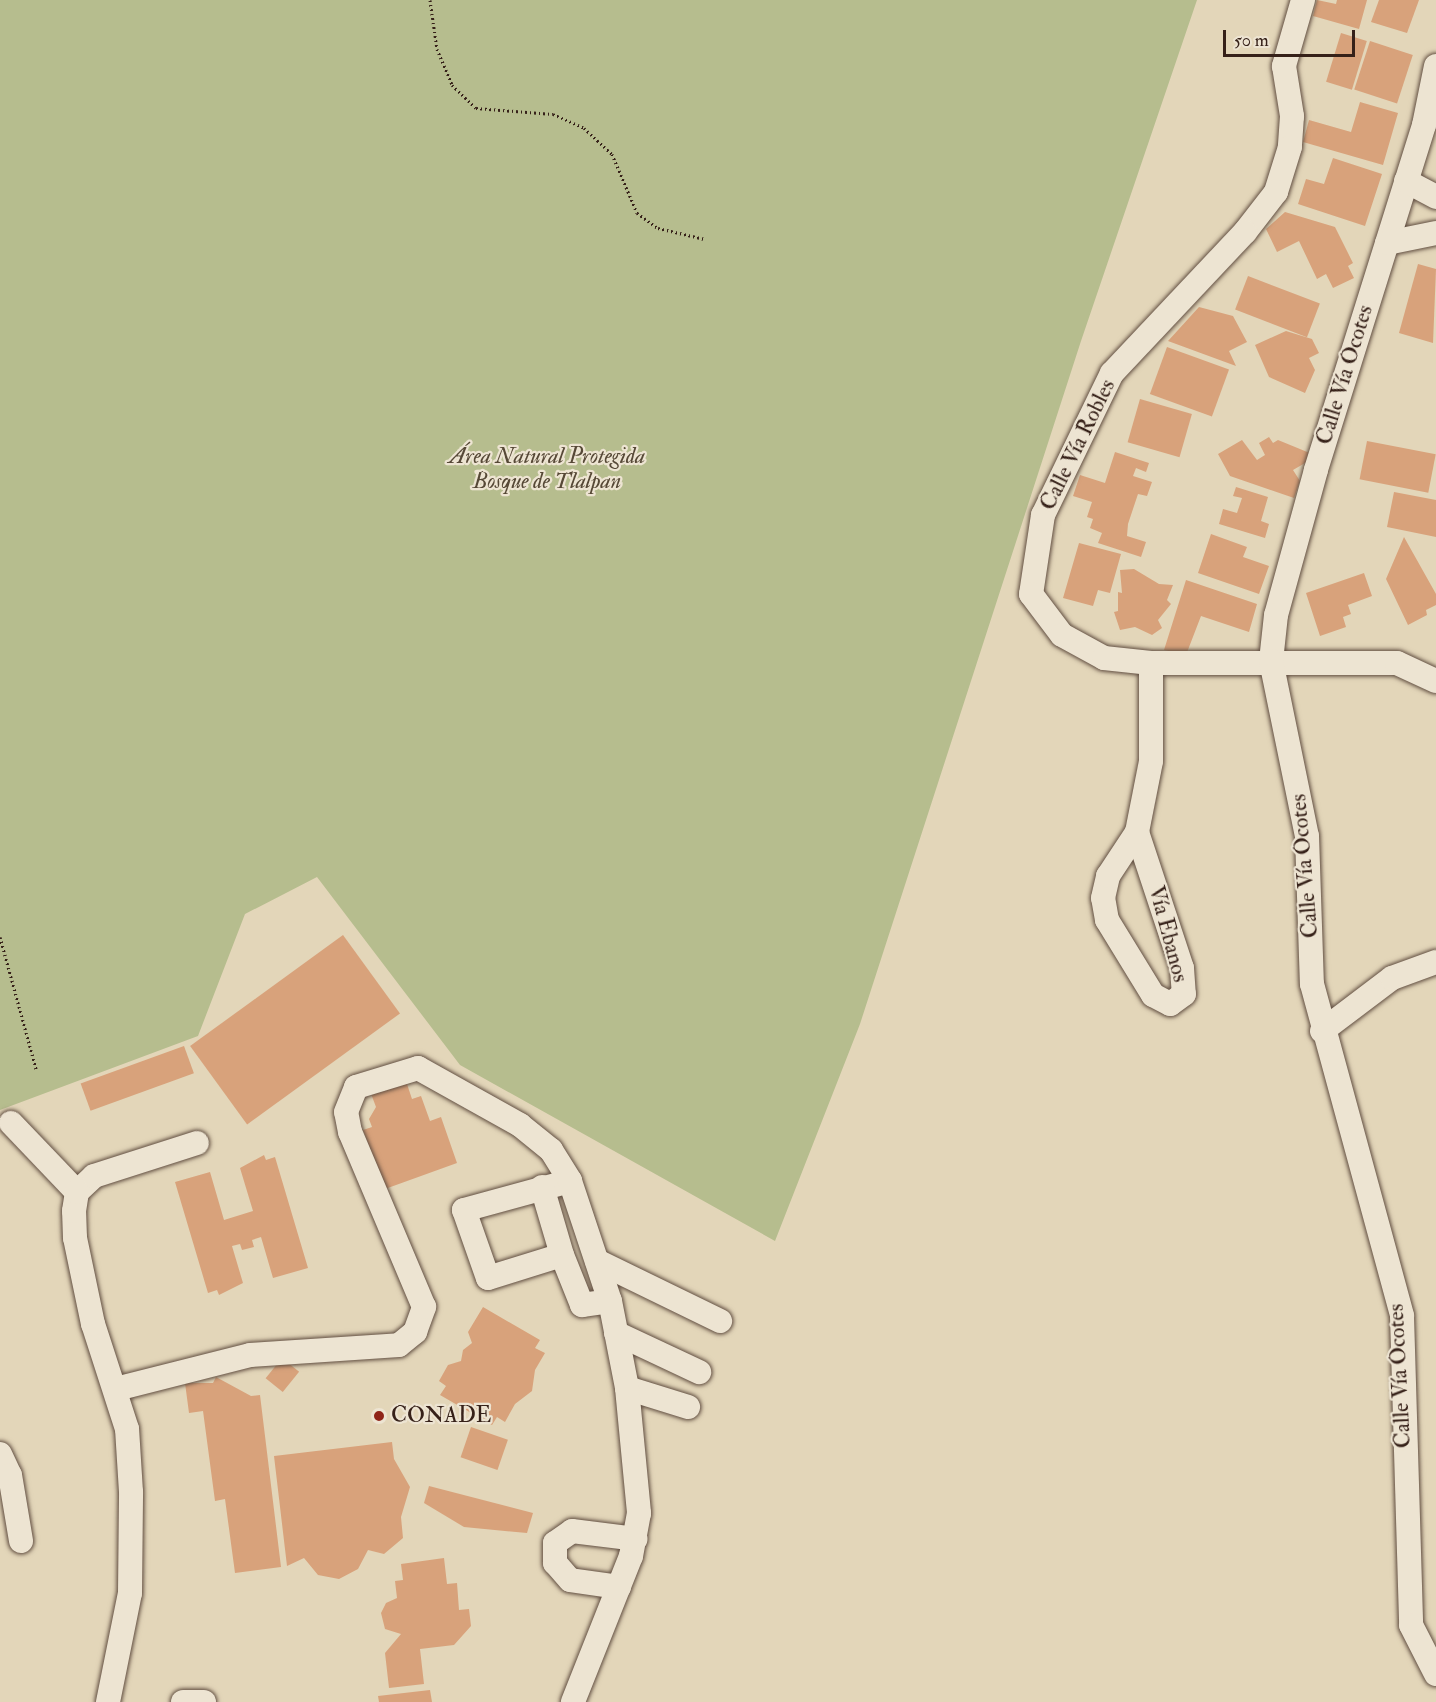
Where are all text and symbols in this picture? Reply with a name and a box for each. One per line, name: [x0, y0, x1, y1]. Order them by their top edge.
scale bar: [1226, 18, 1358, 56]
text: 50 m: [1234, 29, 1269, 52]
street label: Calle Vía Ocotes: [1311, 302, 1379, 448]
street label: Calle Vía Robles: [1035, 375, 1121, 515]
park label: Área Natural Protegida Bosque de Tlalpan: [449, 443, 645, 494]
street label: Calle Vía Ocotes: [1286, 793, 1324, 939]
street label: Vía Ebanos: [1143, 883, 1193, 985]
street label: Calle Vía Ocotes: [1383, 1303, 1417, 1449]
place label: CONADE: [391, 1403, 491, 1429]
marker: CONADE: [372, 1409, 386, 1423]

